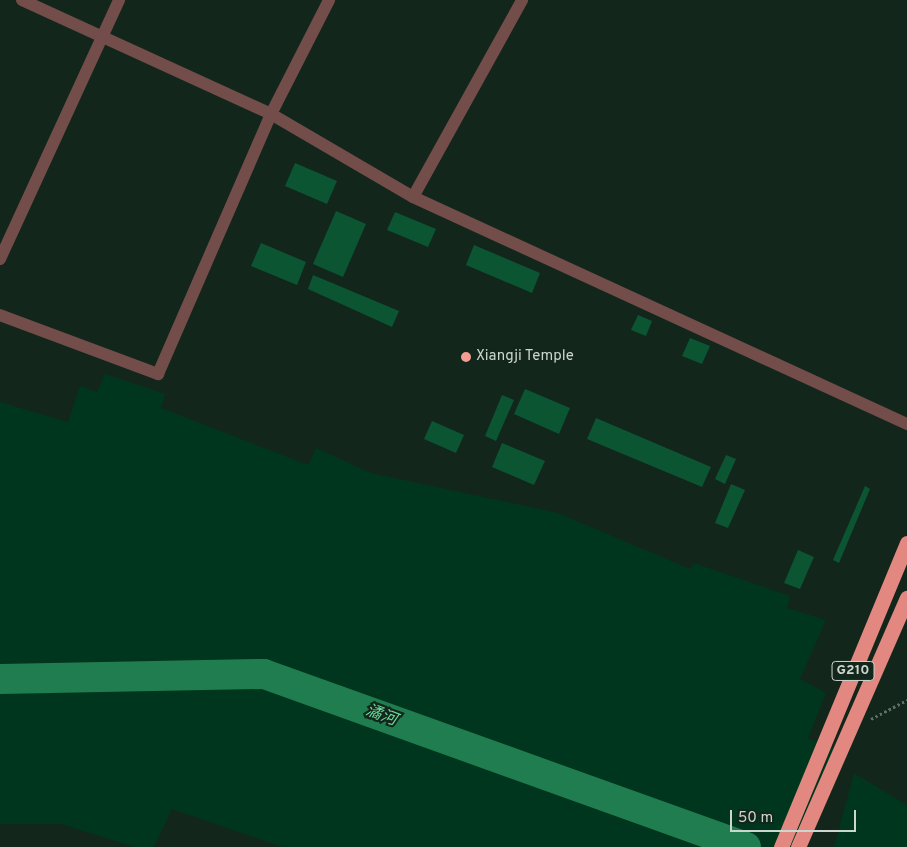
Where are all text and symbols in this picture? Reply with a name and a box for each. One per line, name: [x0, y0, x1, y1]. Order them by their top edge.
place label: Xiangji Temple: [476, 348, 574, 366]
marker: Xiangji Temple: [460, 351, 472, 363]
road number: G210: [830, 659, 876, 682]
water label: 潏河: [363, 702, 399, 730]
scale bar: [732, 800, 858, 832]
text: 50 m: [738, 809, 773, 828]

